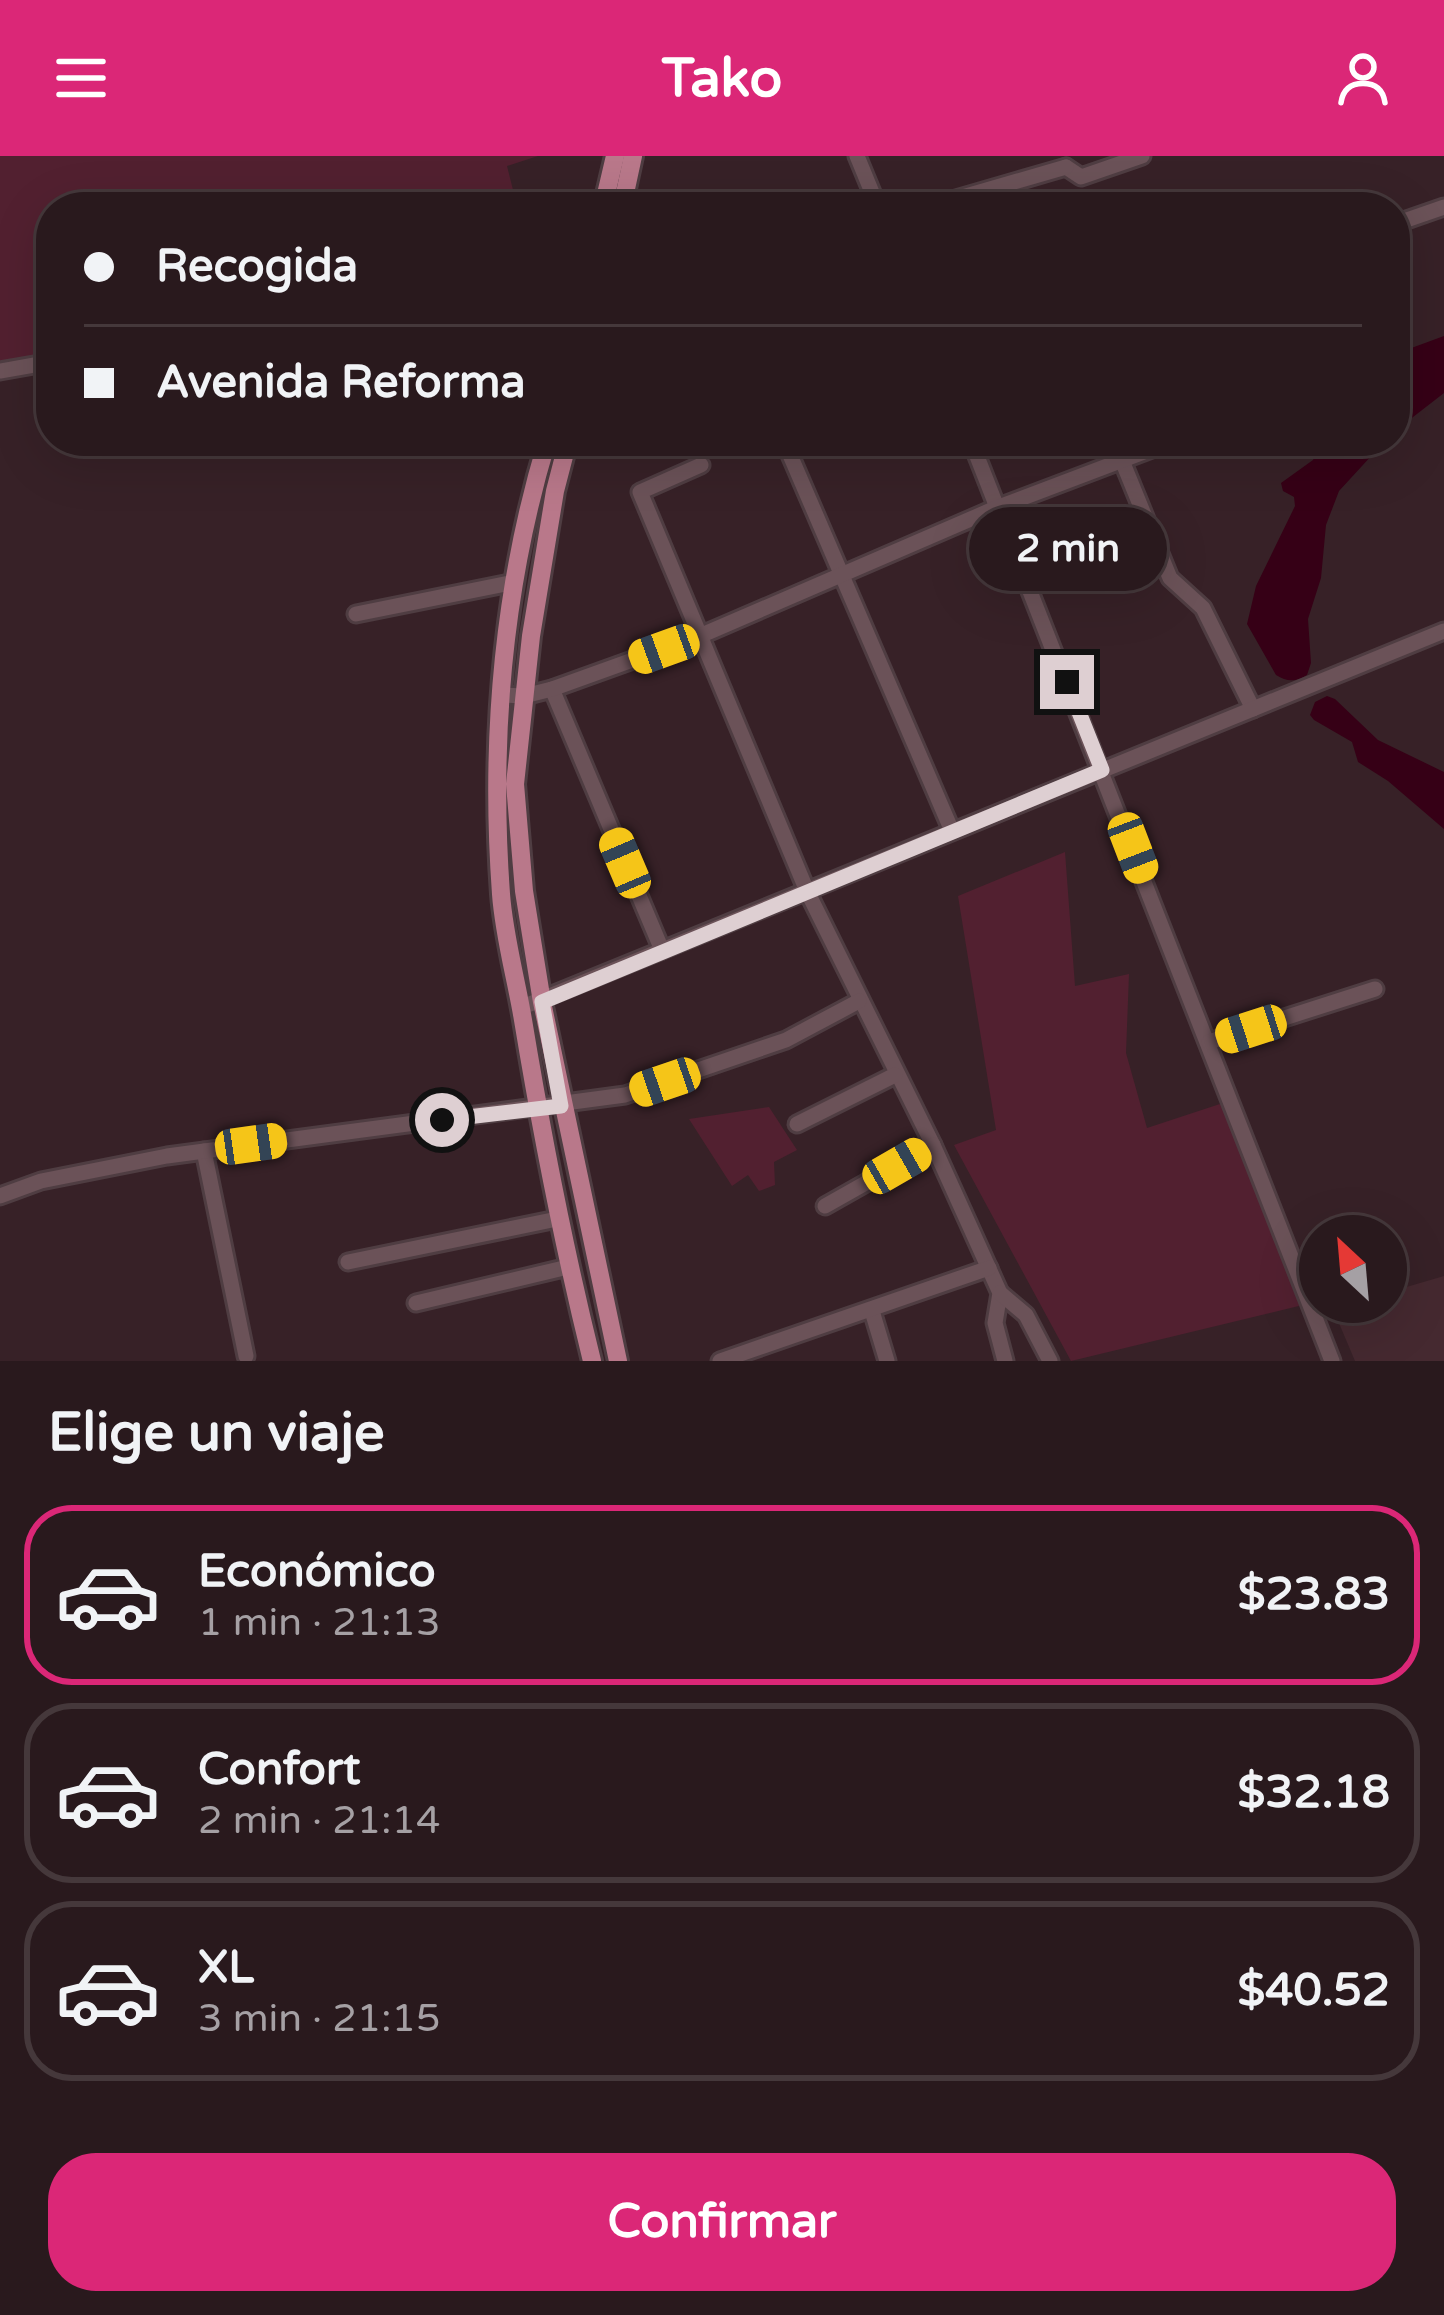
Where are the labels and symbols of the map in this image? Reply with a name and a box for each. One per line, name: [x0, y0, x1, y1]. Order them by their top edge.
callout: 2 min: [968, 508, 1166, 592]
car: [624, 620, 704, 678]
route end: [1040, 655, 1094, 709]
car: [1103, 808, 1163, 888]
car: [594, 823, 656, 903]
car: [1211, 1001, 1291, 1057]
car: [625, 1053, 705, 1111]
route start: [415, 1093, 469, 1147]
car: [213, 1121, 289, 1167]
car: [857, 1132, 937, 1200]
north arrow: [1299, 1215, 1407, 1323]

